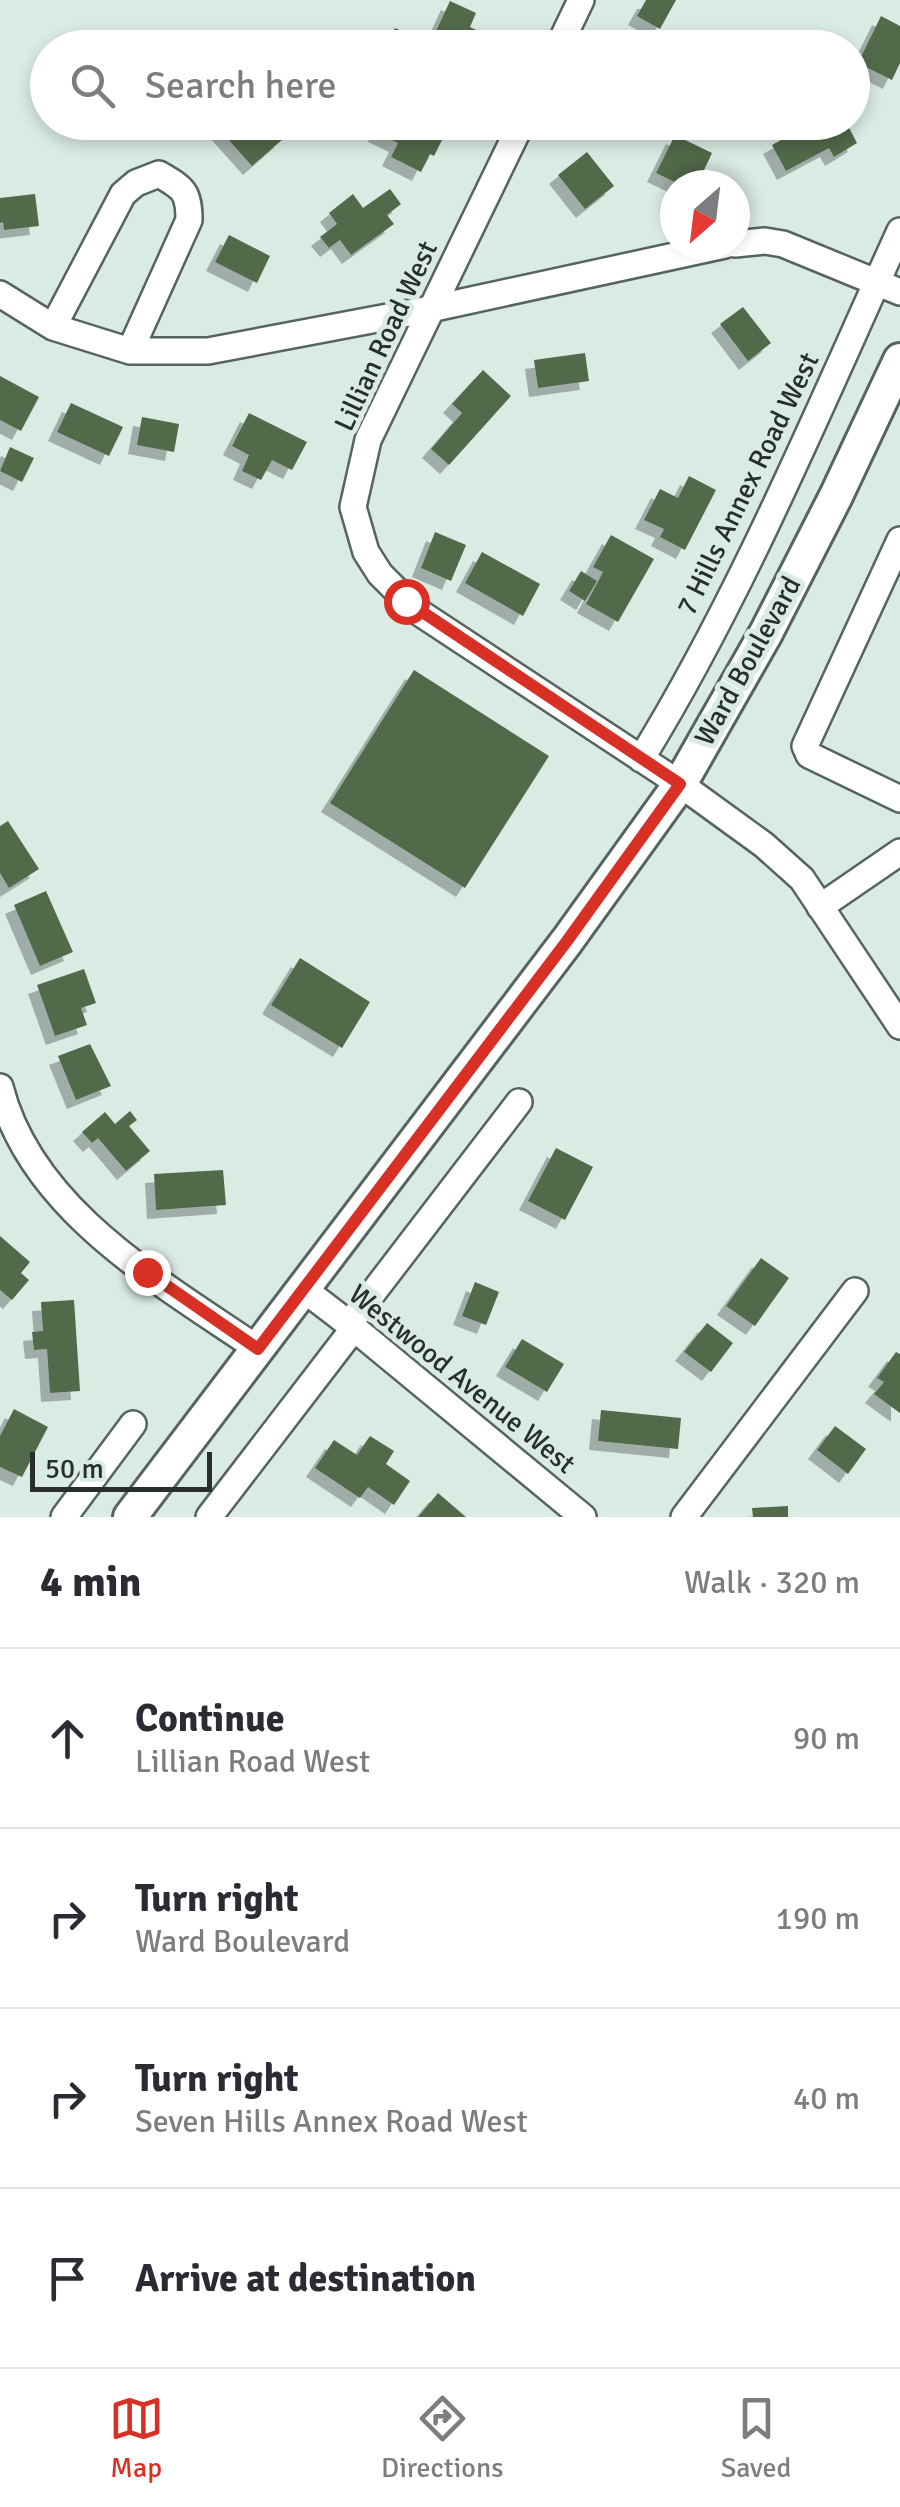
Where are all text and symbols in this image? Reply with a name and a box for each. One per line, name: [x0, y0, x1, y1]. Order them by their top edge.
search box: [30, 30, 870, 140]
icon: search: [65, 58, 120, 113]
text: Search here: [145, 62, 337, 109]
north arrow: [660, 170, 750, 260]
street label: Lillian Road West: [327, 235, 445, 436]
street label: 7 Hills Annex Road West: [670, 347, 826, 621]
street label: Ward Boulevard: [687, 570, 809, 752]
route start: [384, 579, 430, 625]
route end: [125, 1250, 171, 1296]
street label: Westwood Avenue West: [342, 1277, 582, 1481]
scale bar: [30, 1447, 212, 1492]
text: 50 m: [45, 1452, 104, 1486]
text: 4 min: [40, 1557, 141, 1608]
text: Walk · 320 m: [684, 1563, 860, 1602]
text: Continue: [135, 1695, 285, 1742]
icon: ahead: [40, 1711, 95, 1766]
text: 90 m: [793, 1719, 860, 1758]
text: Lillian Road West: [135, 1742, 370, 1781]
text: Turn right: [135, 1875, 299, 1922]
icon: right: [40, 1891, 95, 1946]
text: 190 m: [776, 1899, 860, 1938]
text: Ward Boulevard: [135, 1922, 350, 1961]
text: Turn right: [135, 2055, 299, 2102]
icon: right: [40, 2071, 95, 2126]
text: 40 m: [793, 2079, 860, 2118]
text: Seven Hills Annex Road West: [135, 2102, 528, 2141]
icon: arrive: [40, 2251, 95, 2306]
text: Arrive at destination: [135, 2255, 476, 2302]
tab: Map: [109, 2391, 164, 2485]
tab: Directions: [381, 2391, 503, 2485]
tab: Saved: [721, 2391, 791, 2485]

